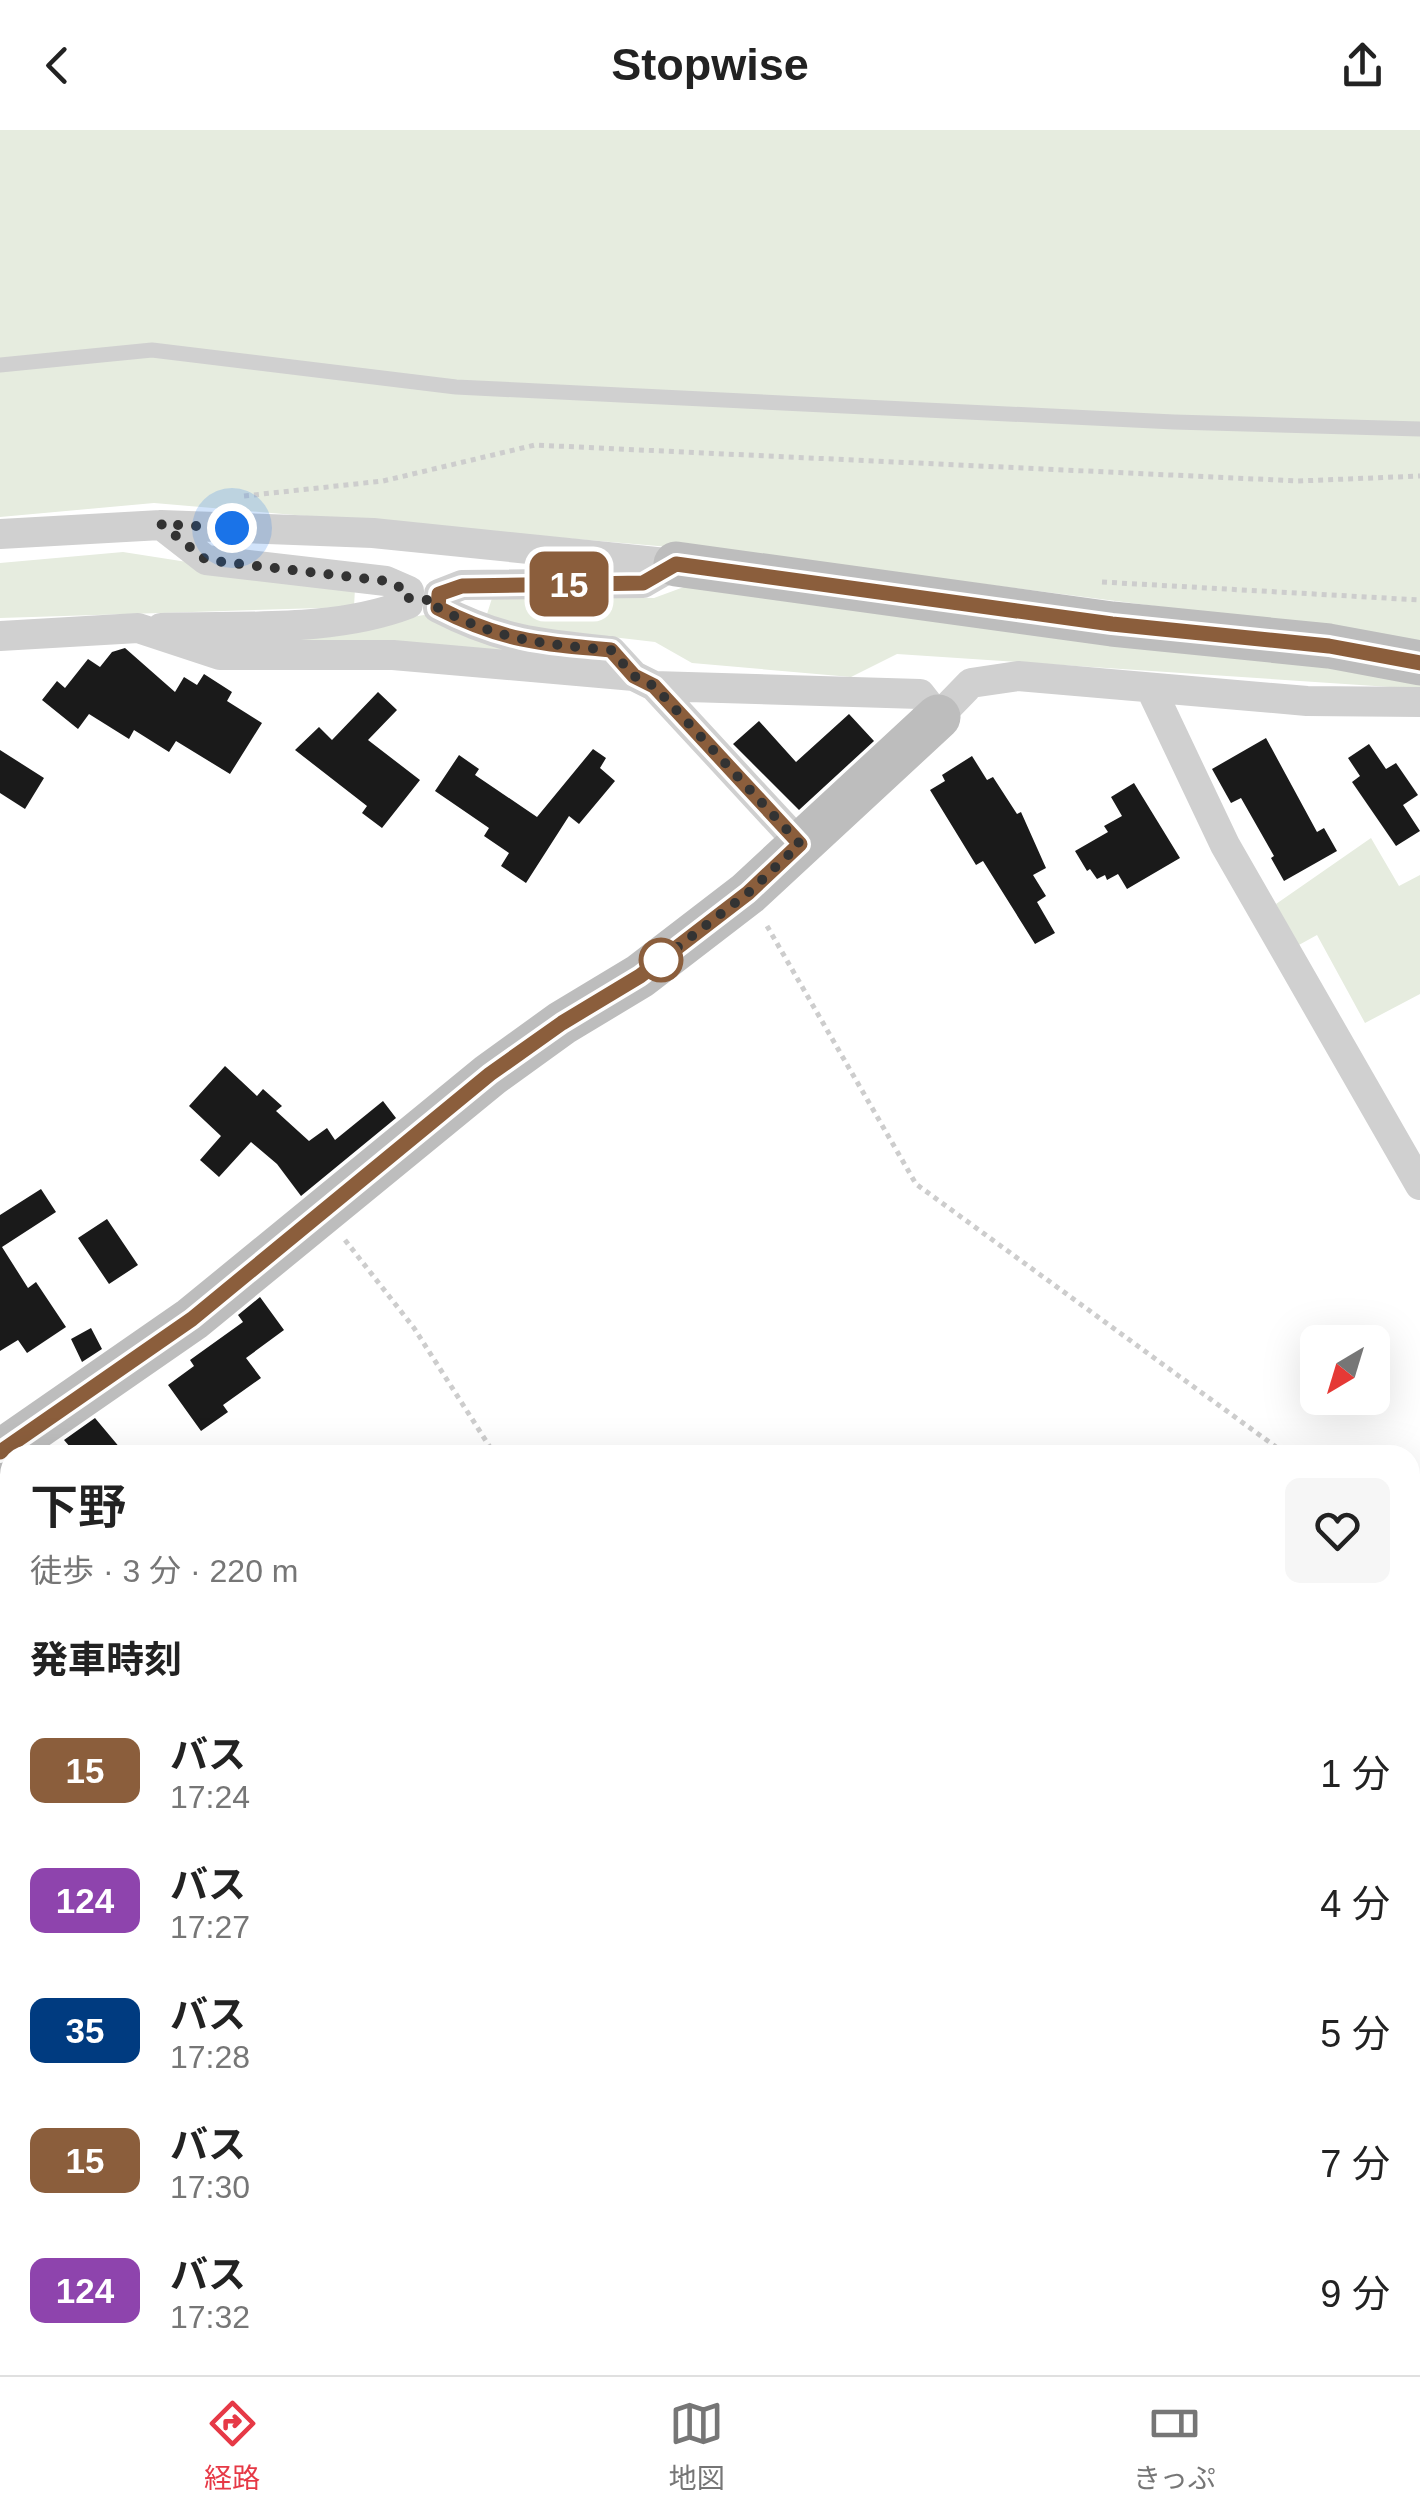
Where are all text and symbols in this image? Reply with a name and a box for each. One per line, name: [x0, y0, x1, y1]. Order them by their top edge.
icon: back: [30, 38, 85, 93]
icon: share: [1335, 38, 1390, 93]
text: Stopwise: [611, 39, 809, 90]
your location: [207, 503, 257, 553]
line badge: 15: [524, 552, 614, 616]
text: 15: [550, 565, 588, 604]
unlabelled marker: [640, 939, 682, 981]
north arrow: [1300, 1325, 1390, 1415]
map controls: [1300, 1325, 1390, 1415]
button: heart: [1285, 1478, 1390, 1583]
text: 下野: [30, 1481, 126, 1534]
text: 徒歩 · 3 分 · 220 m: [30, 1553, 299, 1589]
text: 発車時刻: [30, 1639, 182, 1681]
text: バス: [170, 1734, 246, 1776]
text: 15: [66, 1751, 104, 1790]
text: 1 分: [1320, 1753, 1390, 1795]
text: 17:24: [170, 1779, 250, 1815]
text: バス: [170, 1864, 246, 1906]
text: 124: [56, 1881, 114, 1920]
text: 4 分: [1320, 1883, 1390, 1925]
text: 17:27: [170, 1909, 250, 1945]
text: バス: [170, 1994, 246, 2036]
text: 35: [66, 2011, 104, 2050]
text: 5 分: [1320, 2013, 1390, 2055]
text: 17:28: [170, 2039, 250, 2075]
text: バス: [170, 2124, 246, 2166]
text: 15: [66, 2141, 104, 2180]
text: 7 分: [1320, 2143, 1390, 2185]
text: 17:30: [170, 2169, 250, 2205]
text: バス: [170, 2254, 246, 2296]
text: 124: [56, 2271, 114, 2310]
text: 9 分: [1320, 2273, 1390, 2315]
text: 17:32: [170, 2299, 250, 2335]
tab: 経路: [204, 2396, 260, 2496]
tab: 地図: [669, 2396, 725, 2496]
tab: きっぷ: [1133, 2396, 1216, 2496]

